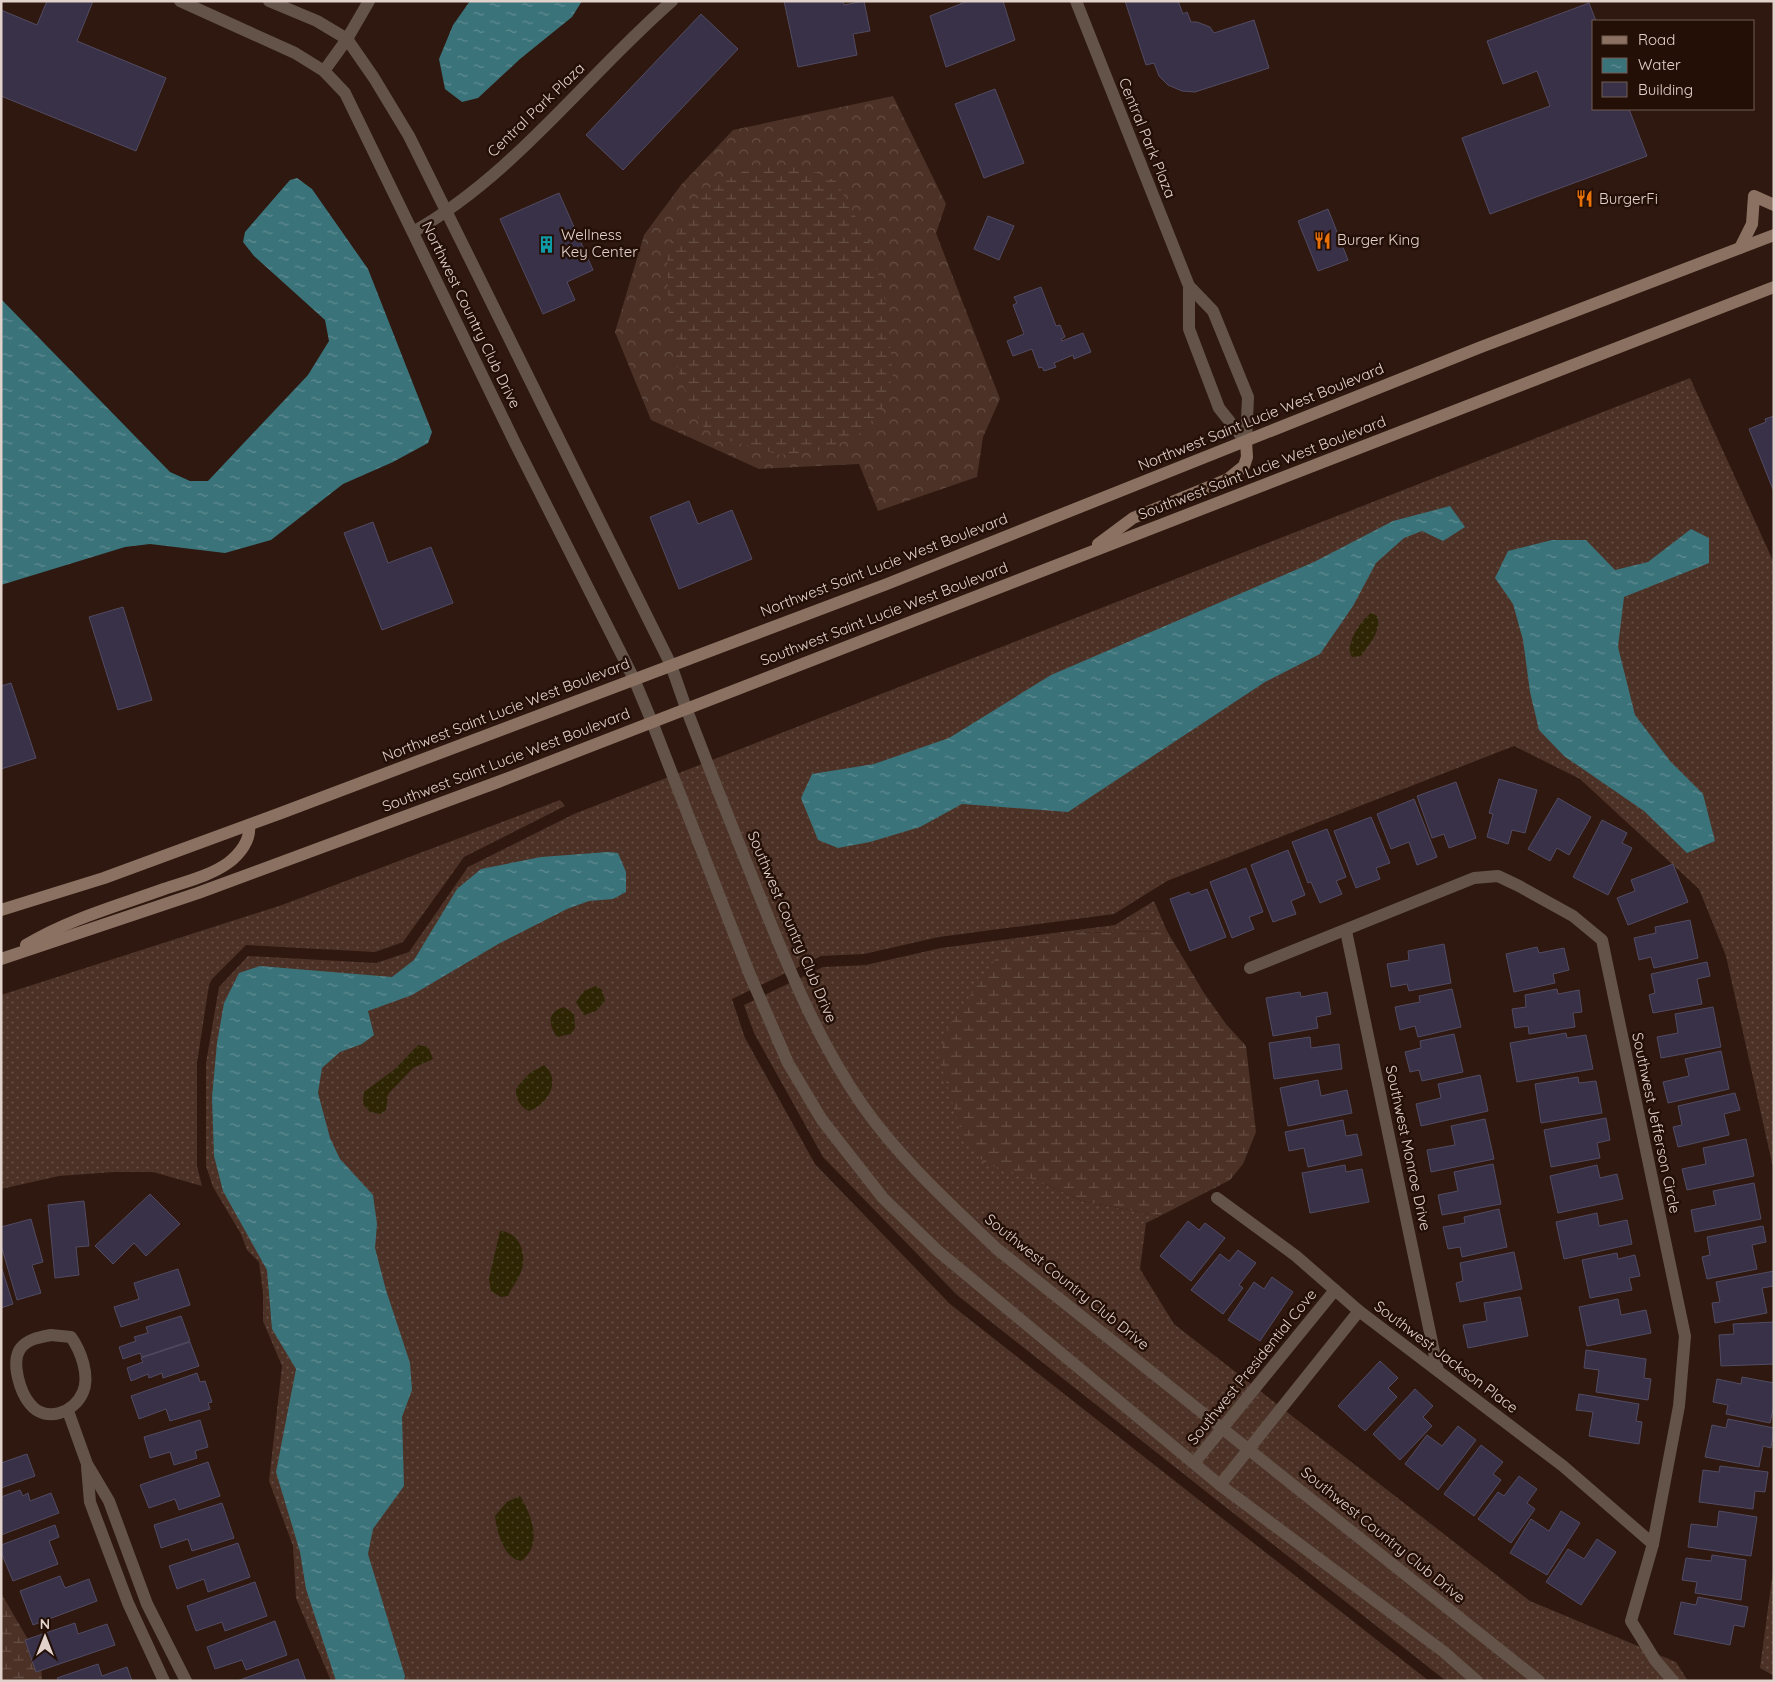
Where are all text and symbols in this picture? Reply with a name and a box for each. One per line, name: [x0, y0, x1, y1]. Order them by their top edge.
legend: [1592, 20, 1755, 110]
text: Road: [1638, 30, 1675, 49]
text: Water: [1638, 55, 1681, 74]
street label: Central Park Plaza: [483, 58, 588, 161]
street label: Central Park Plaza: [1115, 75, 1180, 201]
text: Building: [1638, 80, 1693, 99]
restaurant icon: BurgerFi: [1575, 189, 1595, 209]
place label: BurgerFi: [1599, 189, 1658, 208]
street label: Northwest Country Club Drive: [418, 218, 525, 411]
place label: Wellness Key Center: [561, 225, 638, 261]
restaurant icon: Burger King: [1313, 230, 1333, 250]
place label: Burger King: [1337, 230, 1420, 249]
building icon: Wellness Key Center: [537, 234, 557, 254]
street label: Northwest Saint Lucie West Boulevard: [1135, 358, 1387, 475]
street label: Southwest Saint Lucie West Boulevard: [1135, 411, 1388, 524]
street label: Northwest Saint Lucie West Boulevard: [757, 508, 1010, 621]
street label: Southwest Saint Lucie West Boulevard: [757, 557, 1010, 670]
street label: Northwest Saint Lucie West Boulevard: [379, 653, 632, 766]
street label: Southwest Saint Lucie West Boulevard: [379, 703, 632, 816]
street label: Southwest Country Club Drive: [743, 828, 841, 1025]
street label: Southwest Jefferson Circle: [1628, 1031, 1685, 1215]
street label: Southwest Monroe Drive: [1382, 1063, 1435, 1232]
street label: Southwest Country Club Drive: [981, 1209, 1153, 1354]
street label: Southwest Presidential Cove: [1183, 1285, 1320, 1448]
street label: Southwest Jackson Place: [1370, 1296, 1522, 1417]
street label: Southwest Country Club Drive: [1297, 1462, 1469, 1607]
north arrow: [20, 1612, 70, 1662]
text: N: [40, 1615, 50, 1633]

